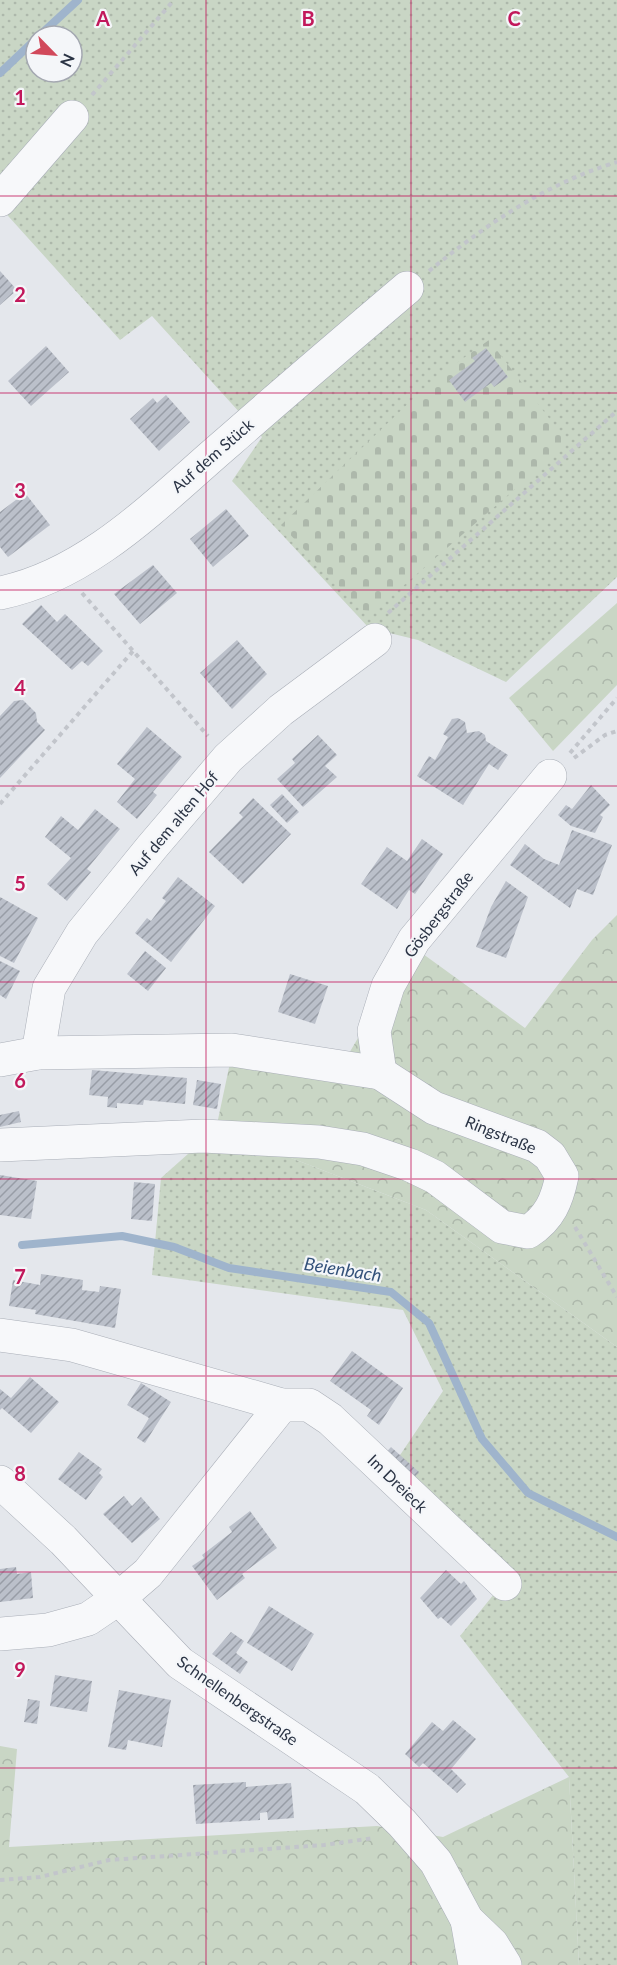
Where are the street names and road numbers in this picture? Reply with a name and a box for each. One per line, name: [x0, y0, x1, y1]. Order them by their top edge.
street label: Auf dem Stück: [167, 414, 258, 496]
street label: Auf dem alten Hof: [124, 767, 222, 879]
street label: Gösbergstraße: [399, 867, 477, 961]
street label: Ringstraße: [463, 1111, 539, 1157]
street label: Im Dreieck: [364, 1450, 432, 1517]
street label: Schnellenbergstraße: [174, 1651, 302, 1749]

